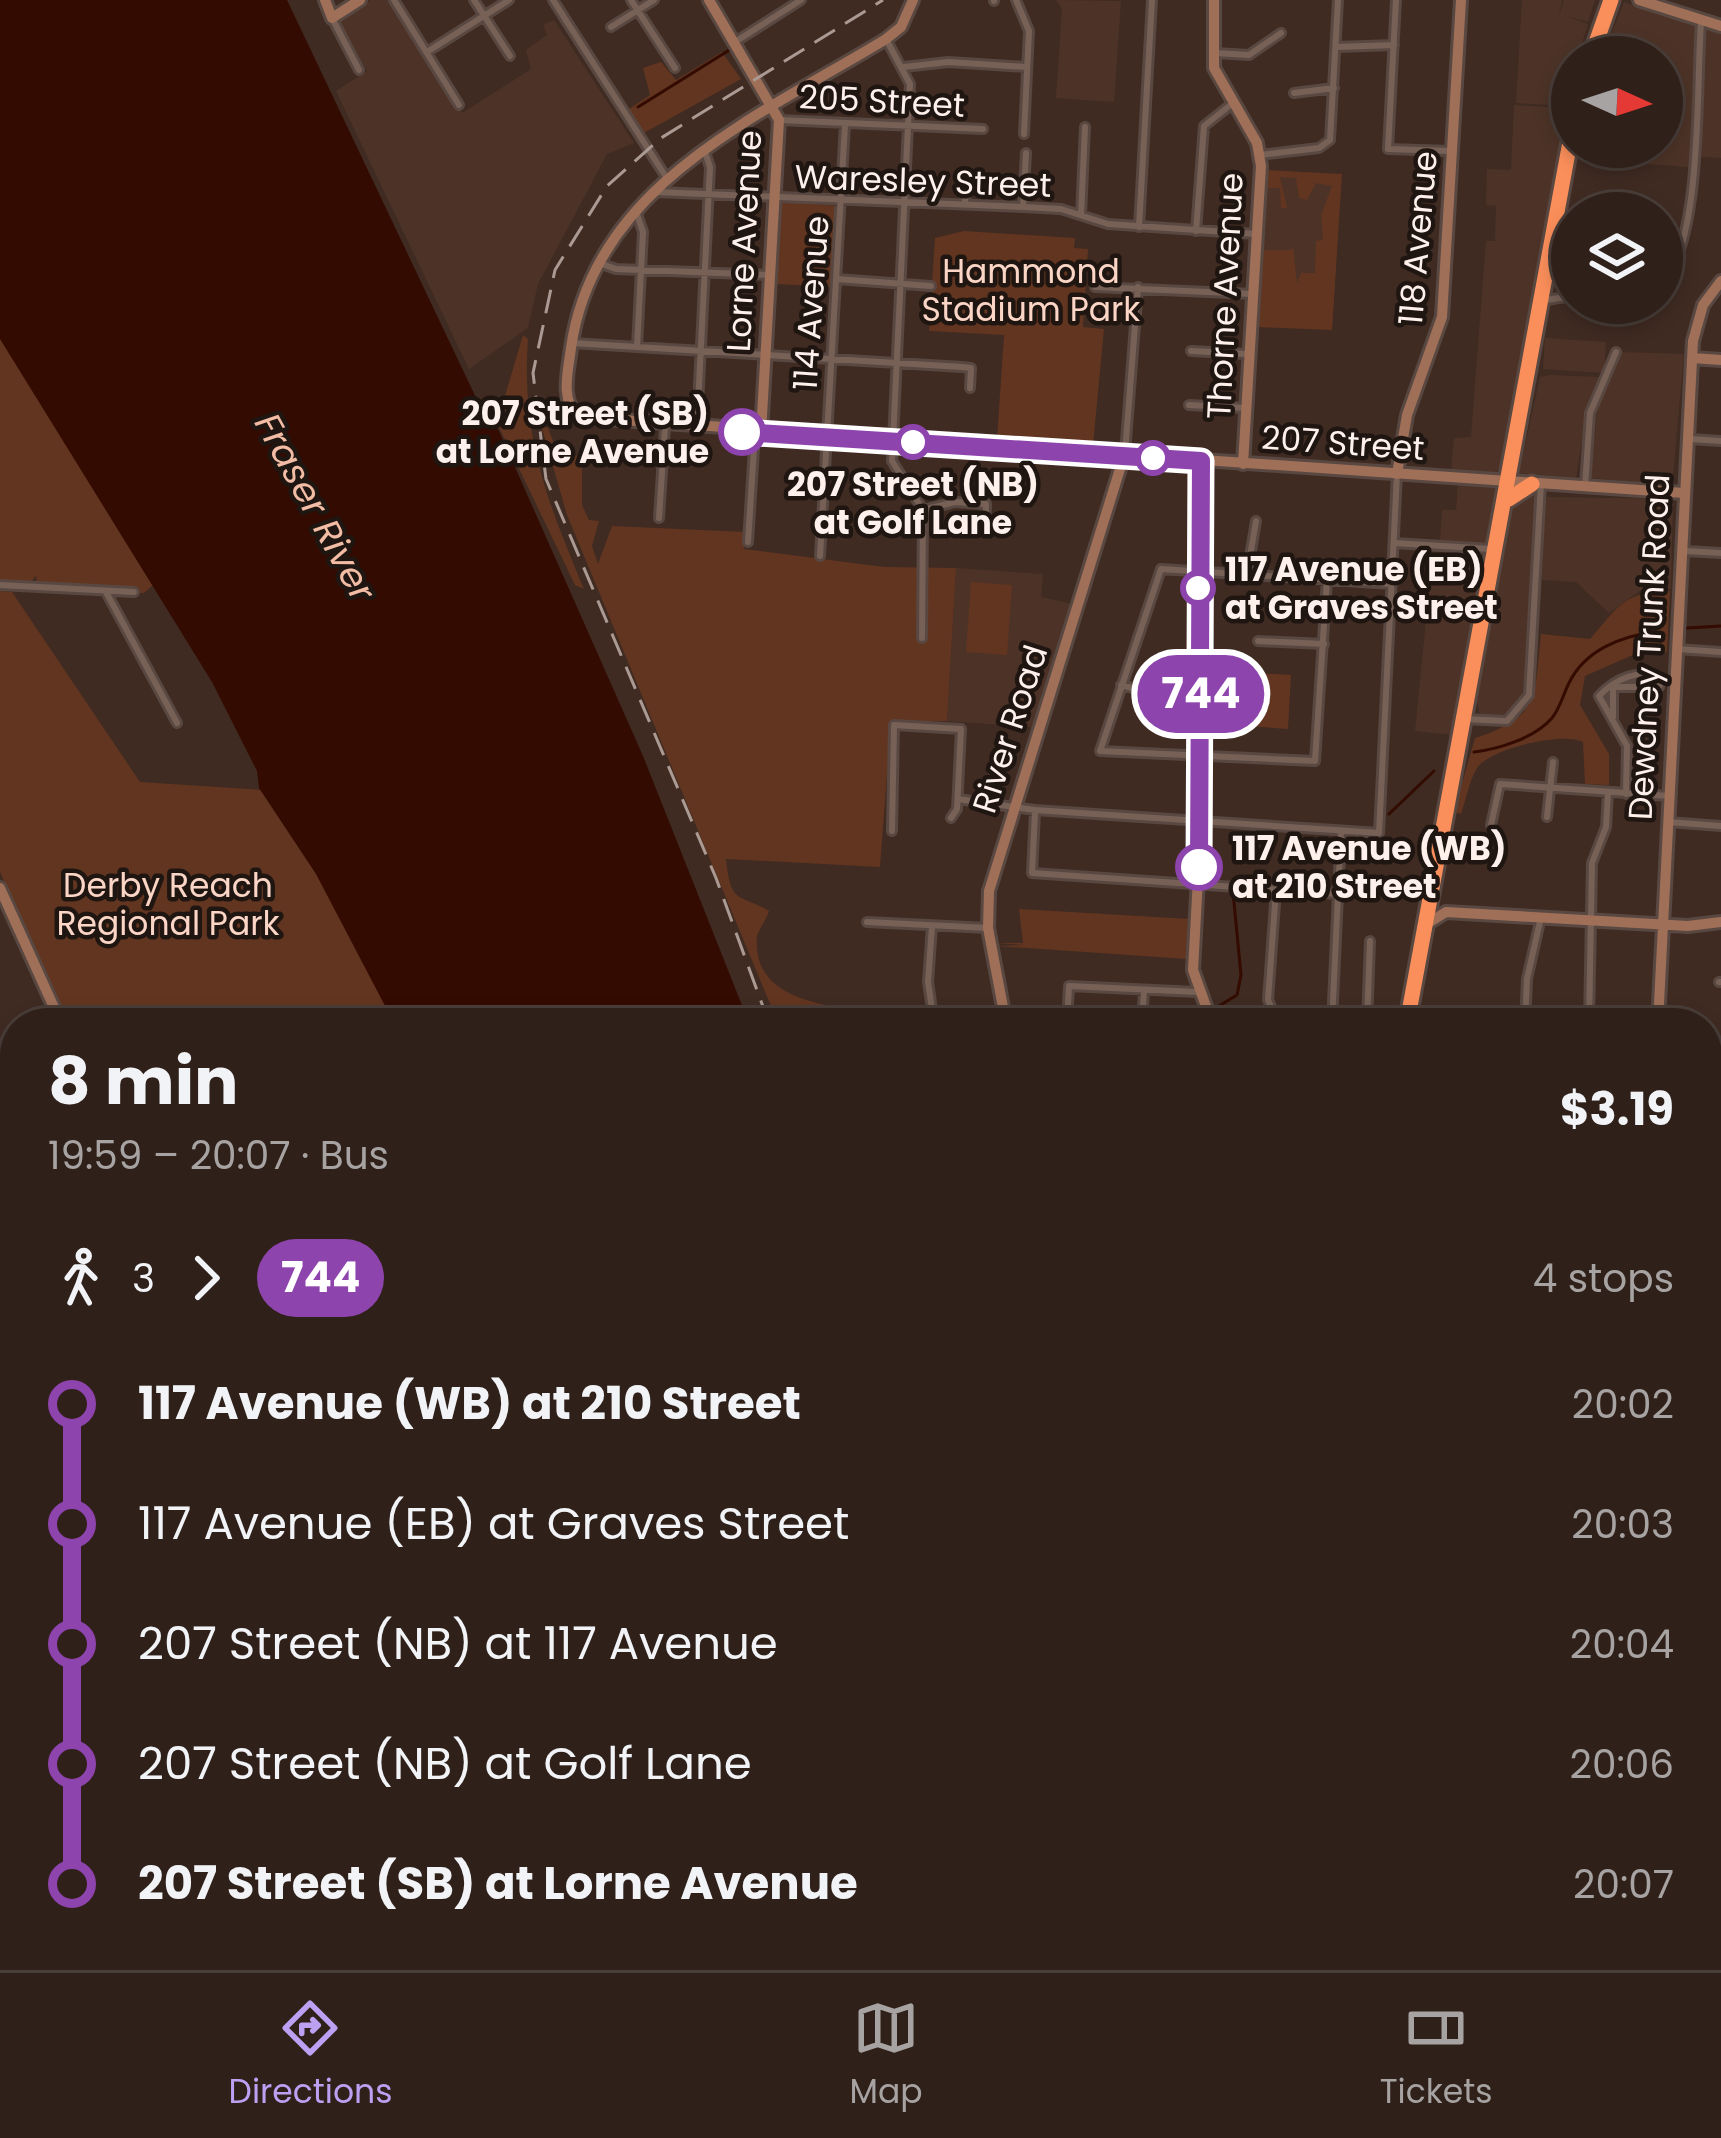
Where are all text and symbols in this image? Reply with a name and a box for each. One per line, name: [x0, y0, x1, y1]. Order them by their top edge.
north arrow: [1551, 36, 1683, 168]
map controls: [1551, 36, 1683, 324]
street label: 205 Street: [798, 73, 966, 129]
street label: Lorne Avenue: [715, 129, 773, 353]
street label: 118 Avenue: [1387, 149, 1449, 327]
street label: Waresley Street: [794, 153, 1052, 209]
street label: Thorne Avenue: [1195, 172, 1255, 420]
button: layers: [1551, 192, 1683, 324]
street label: 114 Avenue: [781, 214, 841, 392]
park label: Hammond Stadium Park: [922, 248, 1140, 333]
place label: 207 Street (SB) at Lorne Avenue: [436, 390, 709, 475]
water label: Fraser River: [242, 404, 388, 612]
marker: 207 Street (SB) at Lorne Avenue: [720, 410, 764, 454]
street label: 207 Street: [1260, 414, 1426, 472]
marker: 207 Street (NB) at Golf Lane: [897, 426, 929, 458]
unlabelled marker: [1137, 442, 1169, 474]
place label: 207 Street (NB) at Golf Lane: [787, 461, 1039, 546]
street label: Dewdney Trunk Road: [1616, 473, 1682, 821]
place label: 117 Avenue (EB) at Graves Street: [1225, 546, 1498, 631]
marker: 117 Avenue (EB) at Graves Street: [1182, 572, 1214, 604]
street label: River Road: [961, 639, 1059, 819]
line badge: 744: [1132, 655, 1270, 733]
text: 744: [1161, 664, 1241, 723]
place label: 117 Avenue (WB) at 210 Street: [1232, 825, 1507, 910]
marker: 117 Avenue (WB) at 210 Street: [1177, 845, 1221, 889]
park label: Derby Reach Regional Park: [56, 862, 280, 947]
text: 8 min: [48, 1035, 239, 1127]
text: $3.19: [1560, 1078, 1674, 1141]
text: 19:59 – 20:07 · Bus: [48, 1128, 389, 1183]
icon: walk: [48, 1245, 114, 1311]
icon: forward: [173, 1245, 239, 1311]
text: 744: [281, 1248, 360, 1307]
text: 3: [132, 1251, 155, 1306]
text: 4 stops: [1533, 1251, 1674, 1306]
text: 117 Avenue (WB) at 210 Street: [138, 1372, 801, 1435]
text: 20:02: [1572, 1377, 1674, 1432]
text: 117 Avenue (EB) at Graves Street: [138, 1492, 849, 1555]
text: 20:03: [1571, 1497, 1674, 1552]
text: 207 Street (NB) at 117 Avenue: [138, 1612, 778, 1675]
text: 20:04: [1570, 1617, 1674, 1672]
text: 207 Street (NB) at Golf Lane: [138, 1732, 752, 1795]
text: 20:06: [1570, 1737, 1674, 1792]
text: 207 Street (SB) at Lorne Avenue: [138, 1852, 858, 1915]
text: 20:07: [1573, 1857, 1674, 1912]
tab: Directions: [229, 1995, 392, 2117]
tab: Map: [850, 1995, 923, 2117]
tab: Tickets: [1380, 1995, 1492, 2117]

